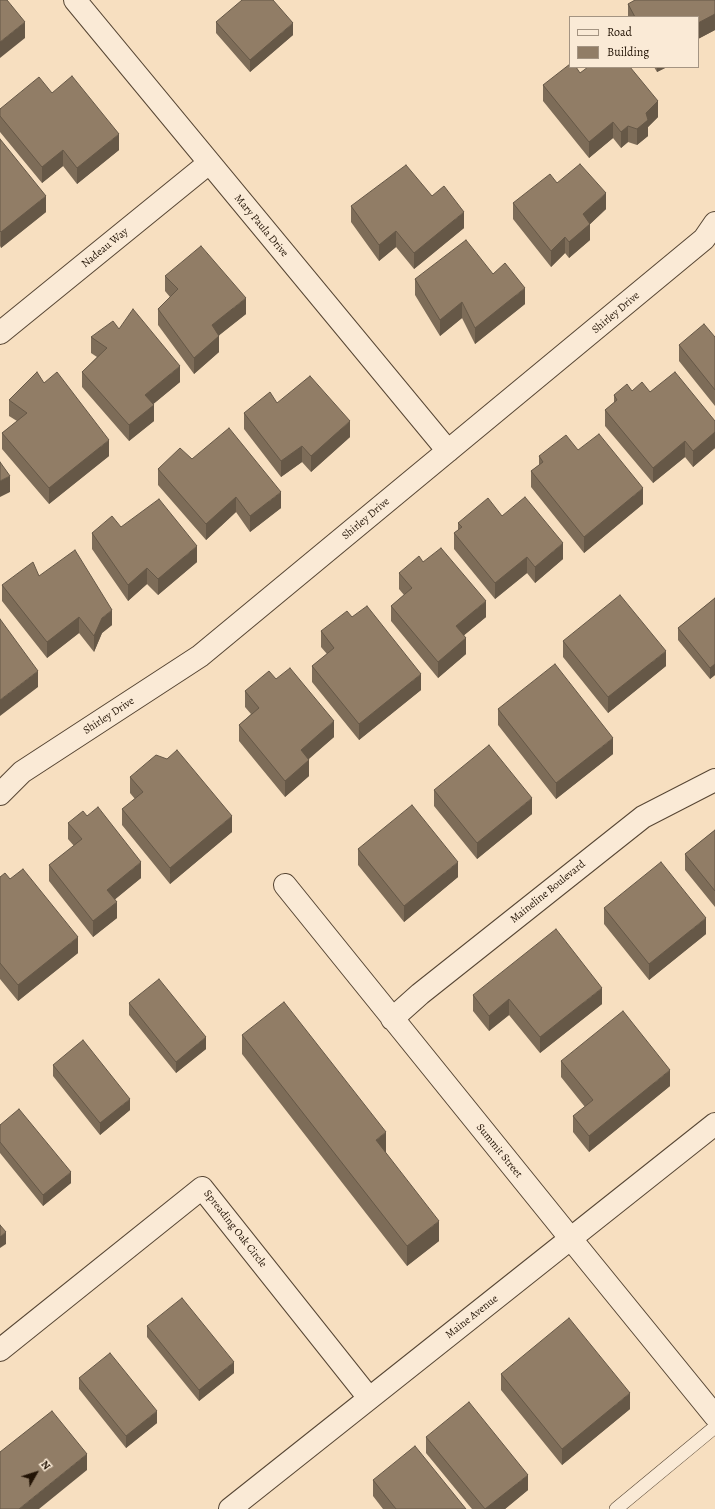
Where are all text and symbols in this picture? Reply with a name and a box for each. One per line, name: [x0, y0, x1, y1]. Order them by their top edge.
legend: [569, 16, 699, 68]
text: Road: [607, 24, 632, 40]
text: Building: [607, 44, 649, 60]
street label: Mary Paula Drive: [231, 192, 291, 260]
street label: Nadeau Way: [79, 225, 131, 271]
street label: Shirley Drive: [589, 289, 643, 337]
street label: Shirley Drive: [339, 495, 393, 543]
street label: Shirley Drive: [81, 695, 137, 737]
street label: Maineline Boulevard: [508, 858, 588, 926]
street label: Summit Street: [473, 1121, 525, 1181]
street label: Spreading Oak Circle: [201, 1187, 269, 1271]
street label: Maine Avenue: [443, 1292, 501, 1342]
north arrow: [16, 1453, 56, 1493]
text: N: [37, 1457, 54, 1473]

